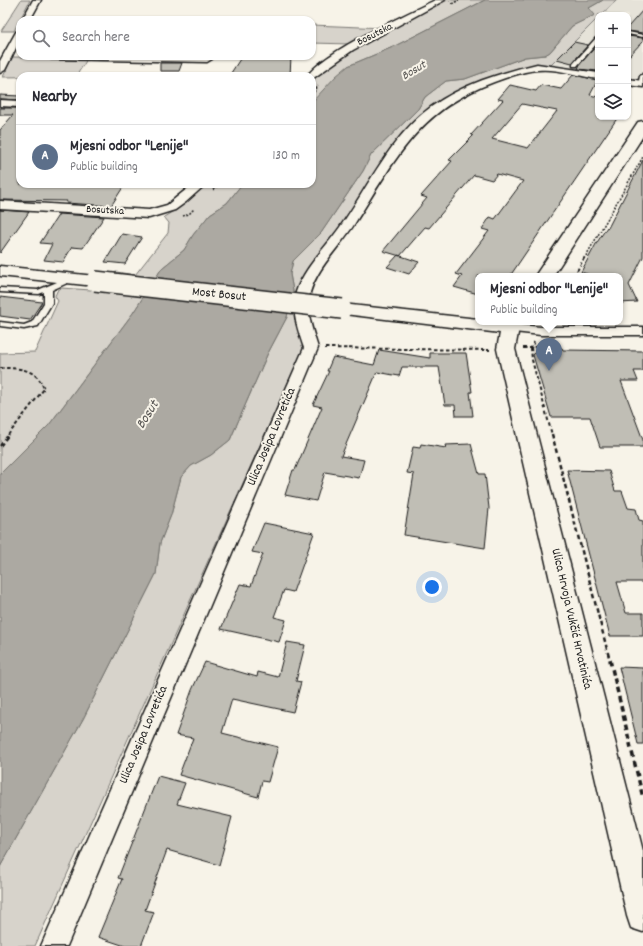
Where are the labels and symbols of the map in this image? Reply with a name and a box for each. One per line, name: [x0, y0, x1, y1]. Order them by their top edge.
street label: Bosutska: [355, 19, 396, 51]
water label: Bosut: [399, 56, 431, 85]
street label: Bosutska: [86, 202, 125, 220]
street label: Most Bosut: [191, 283, 247, 307]
pin: A: [536, 338, 562, 371]
street label: Ulica Josipa Lovretića: [243, 384, 302, 489]
water label: Bosut: [132, 395, 165, 433]
street label: Ulica Hrvoja Vukčić Hrvatinića: [546, 547, 597, 692]
your location: [422, 577, 442, 597]
street label: Ulica Josipa Lovretića: [115, 682, 174, 787]

